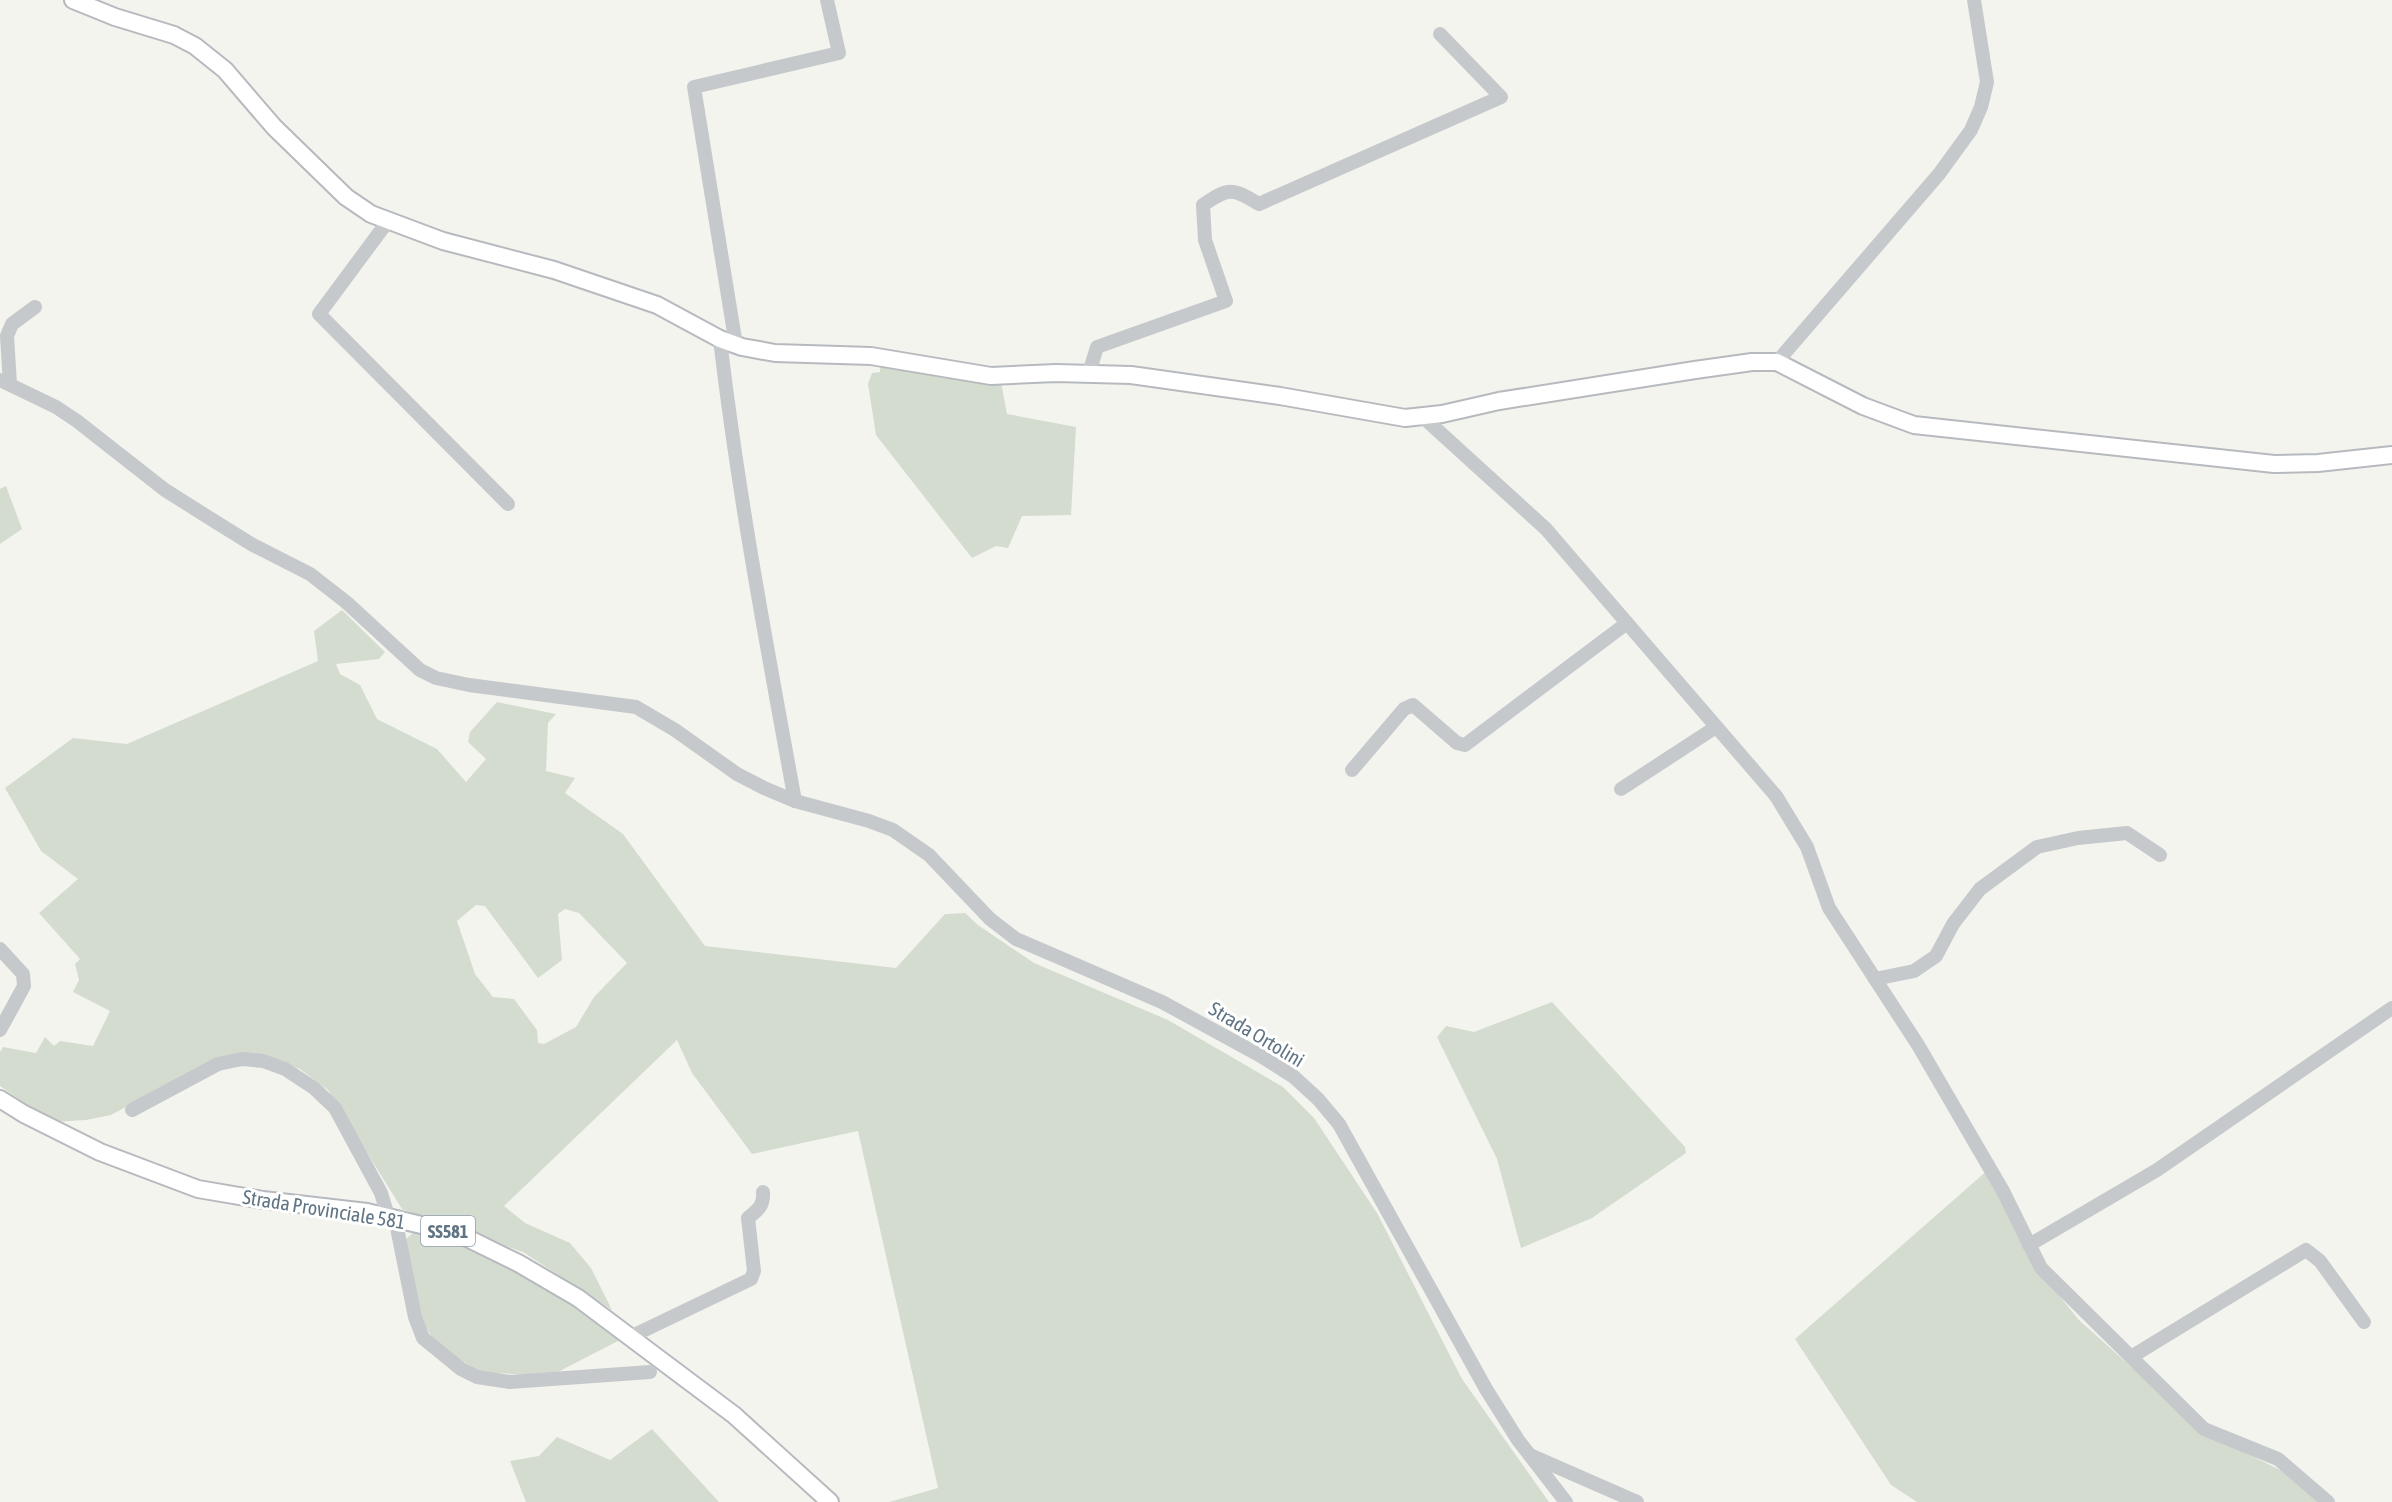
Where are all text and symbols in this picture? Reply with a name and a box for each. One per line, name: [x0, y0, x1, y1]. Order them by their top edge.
street label: Strada Ortolini: [1205, 997, 1309, 1071]
street label: Strada Provinciale 581: [241, 1185, 407, 1233]
road number: SS581: [421, 1216, 475, 1246]

